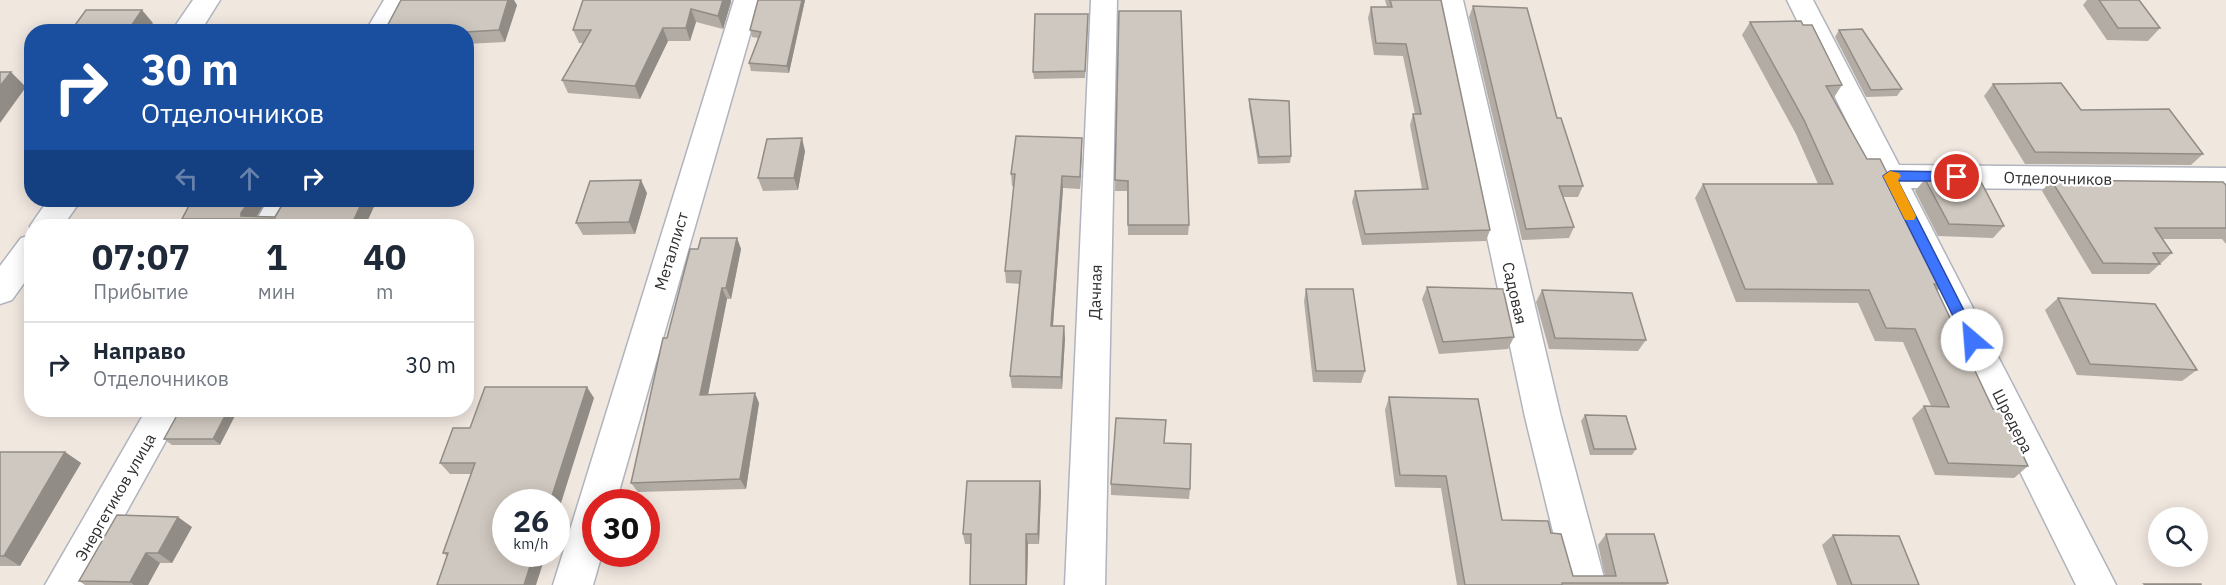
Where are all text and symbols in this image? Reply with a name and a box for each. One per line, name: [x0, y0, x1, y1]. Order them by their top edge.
text: 30 m: [141, 42, 239, 97]
icon: right: [42, 48, 120, 126]
text: Отделочников: [141, 95, 324, 130]
pin: [1931, 151, 1982, 202]
icon: arrive: [1940, 160, 1973, 193]
icon: left: [170, 162, 203, 195]
icon: ahead: [233, 162, 266, 195]
icon: right: [296, 162, 329, 195]
street label: Отделочников: [2004, 167, 2112, 189]
street label: Металлист: [650, 209, 692, 293]
text: 07:07: [92, 233, 190, 280]
text: 1: [266, 233, 287, 280]
text: 40: [363, 233, 406, 280]
street label: Садовая: [1498, 260, 1532, 326]
street label: Дачная: [1084, 264, 1106, 320]
text: Прибытие: [93, 278, 188, 305]
text: мин: [258, 278, 295, 305]
text: m: [376, 278, 393, 305]
position arrow: [1940, 308, 2004, 372]
text: Направо: [93, 336, 186, 365]
icon: right: [42, 348, 75, 381]
text: 30 m: [405, 350, 456, 379]
text: Отделочников: [93, 365, 229, 392]
street label: Шредера: [1988, 385, 2038, 457]
street label: Энергетиков улица: [70, 429, 160, 564]
speed limit sign: 30: [582, 489, 660, 567]
text: 26: [513, 501, 549, 540]
map controls: [2148, 507, 2208, 567]
button: search: [2148, 507, 2208, 567]
text: km/h: [513, 534, 549, 553]

